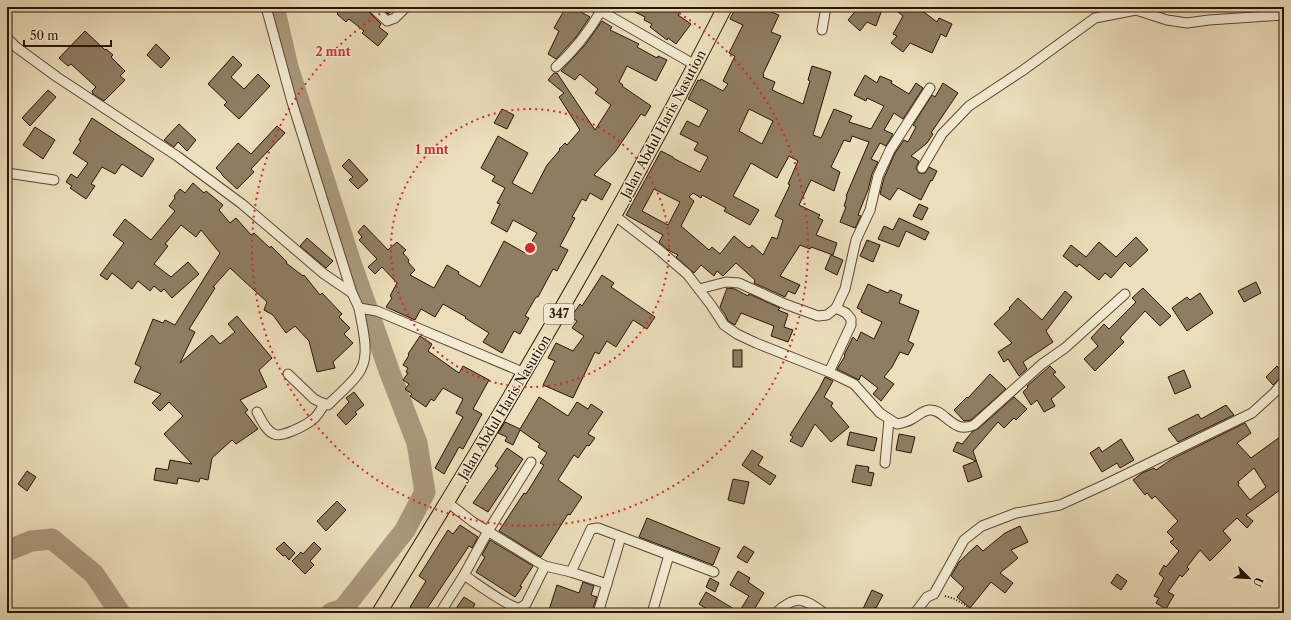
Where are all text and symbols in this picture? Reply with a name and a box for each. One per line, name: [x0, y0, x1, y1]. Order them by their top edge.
scale bar: [24, 22, 111, 48]
text: 50 m: [30, 28, 59, 43]
text: 2 mnt: [315, 44, 351, 59]
street label: Jalan Abdul Haris Nasution: [616, 47, 709, 203]
text: 1 mnt: [415, 142, 449, 157]
centre of rings: [523, 241, 537, 255]
road number: 347: [544, 304, 574, 324]
street label: Jalan Abdul Haris Nasution: [453, 332, 554, 484]
north arrow: [1229, 558, 1269, 598]
text: U: [1250, 575, 1266, 589]

